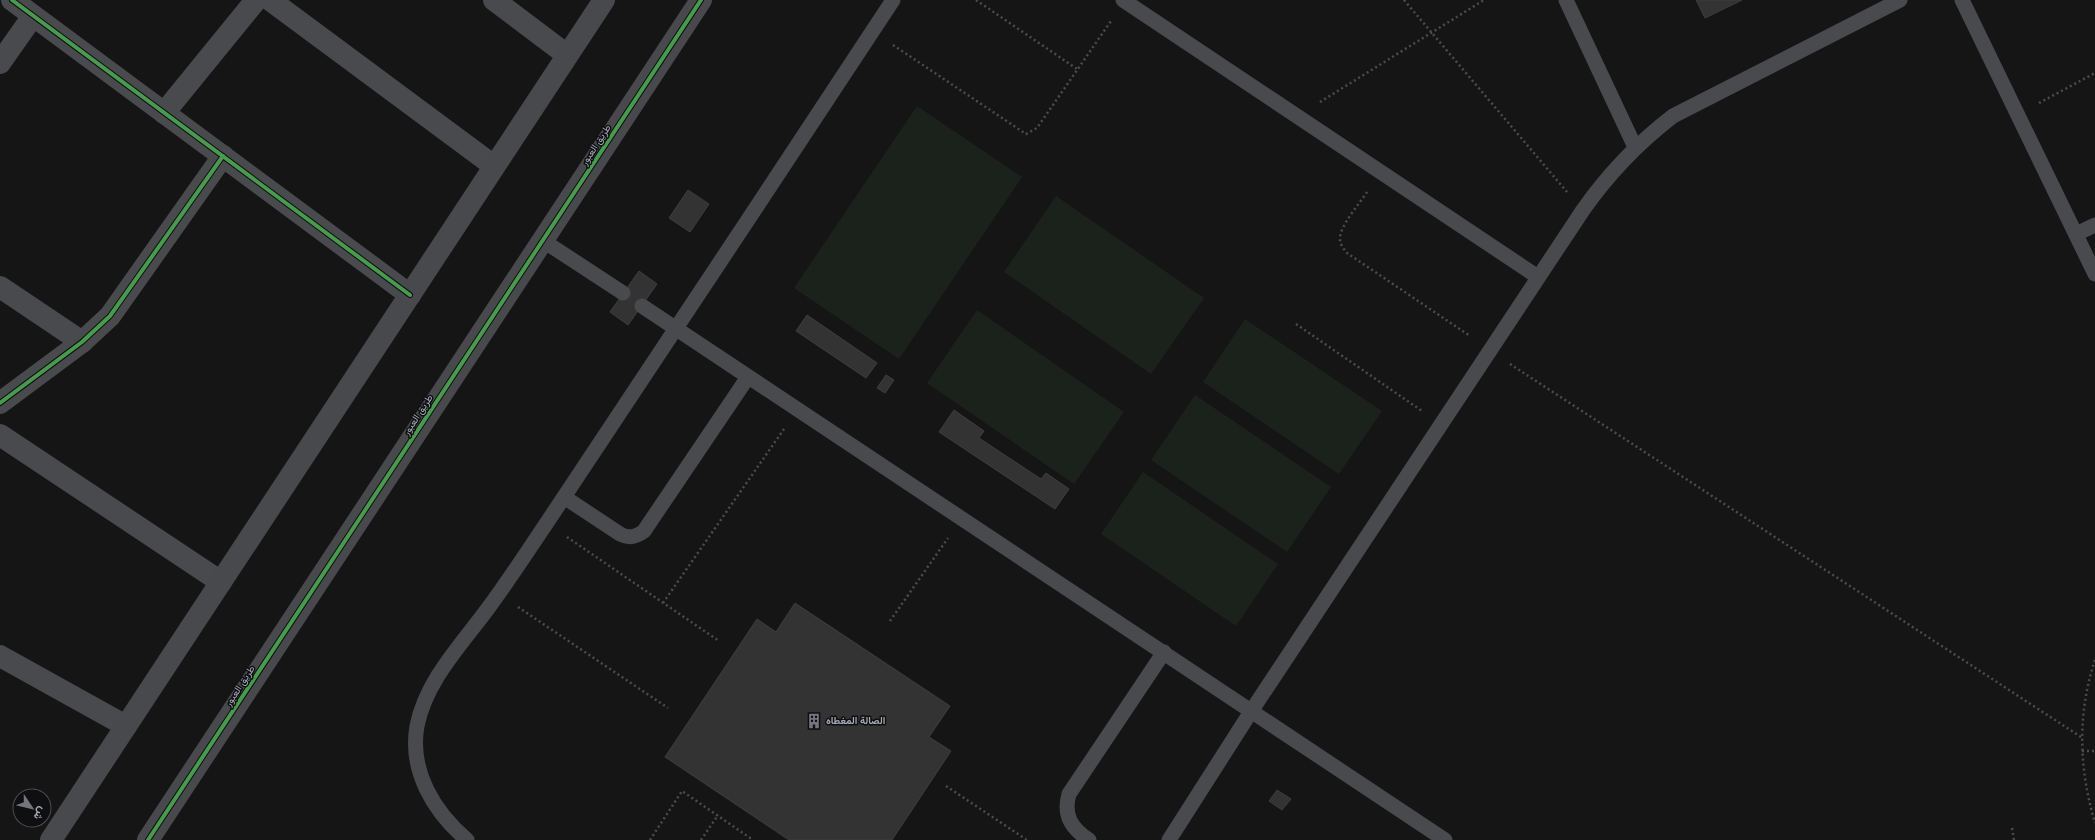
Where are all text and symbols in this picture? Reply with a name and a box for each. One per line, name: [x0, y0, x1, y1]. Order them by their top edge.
street label: طريق العبور: [578, 122, 614, 168]
street label: طريق العبور: [400, 392, 436, 438]
street label: طريق العبور: [222, 663, 258, 709]
building icon: الصالة المغطاه: [805, 712, 823, 730]
place label: الصالة المغطاه: [826, 715, 885, 727]
north arrow: [12, 788, 52, 828]
text: ش: [31, 804, 49, 823]

